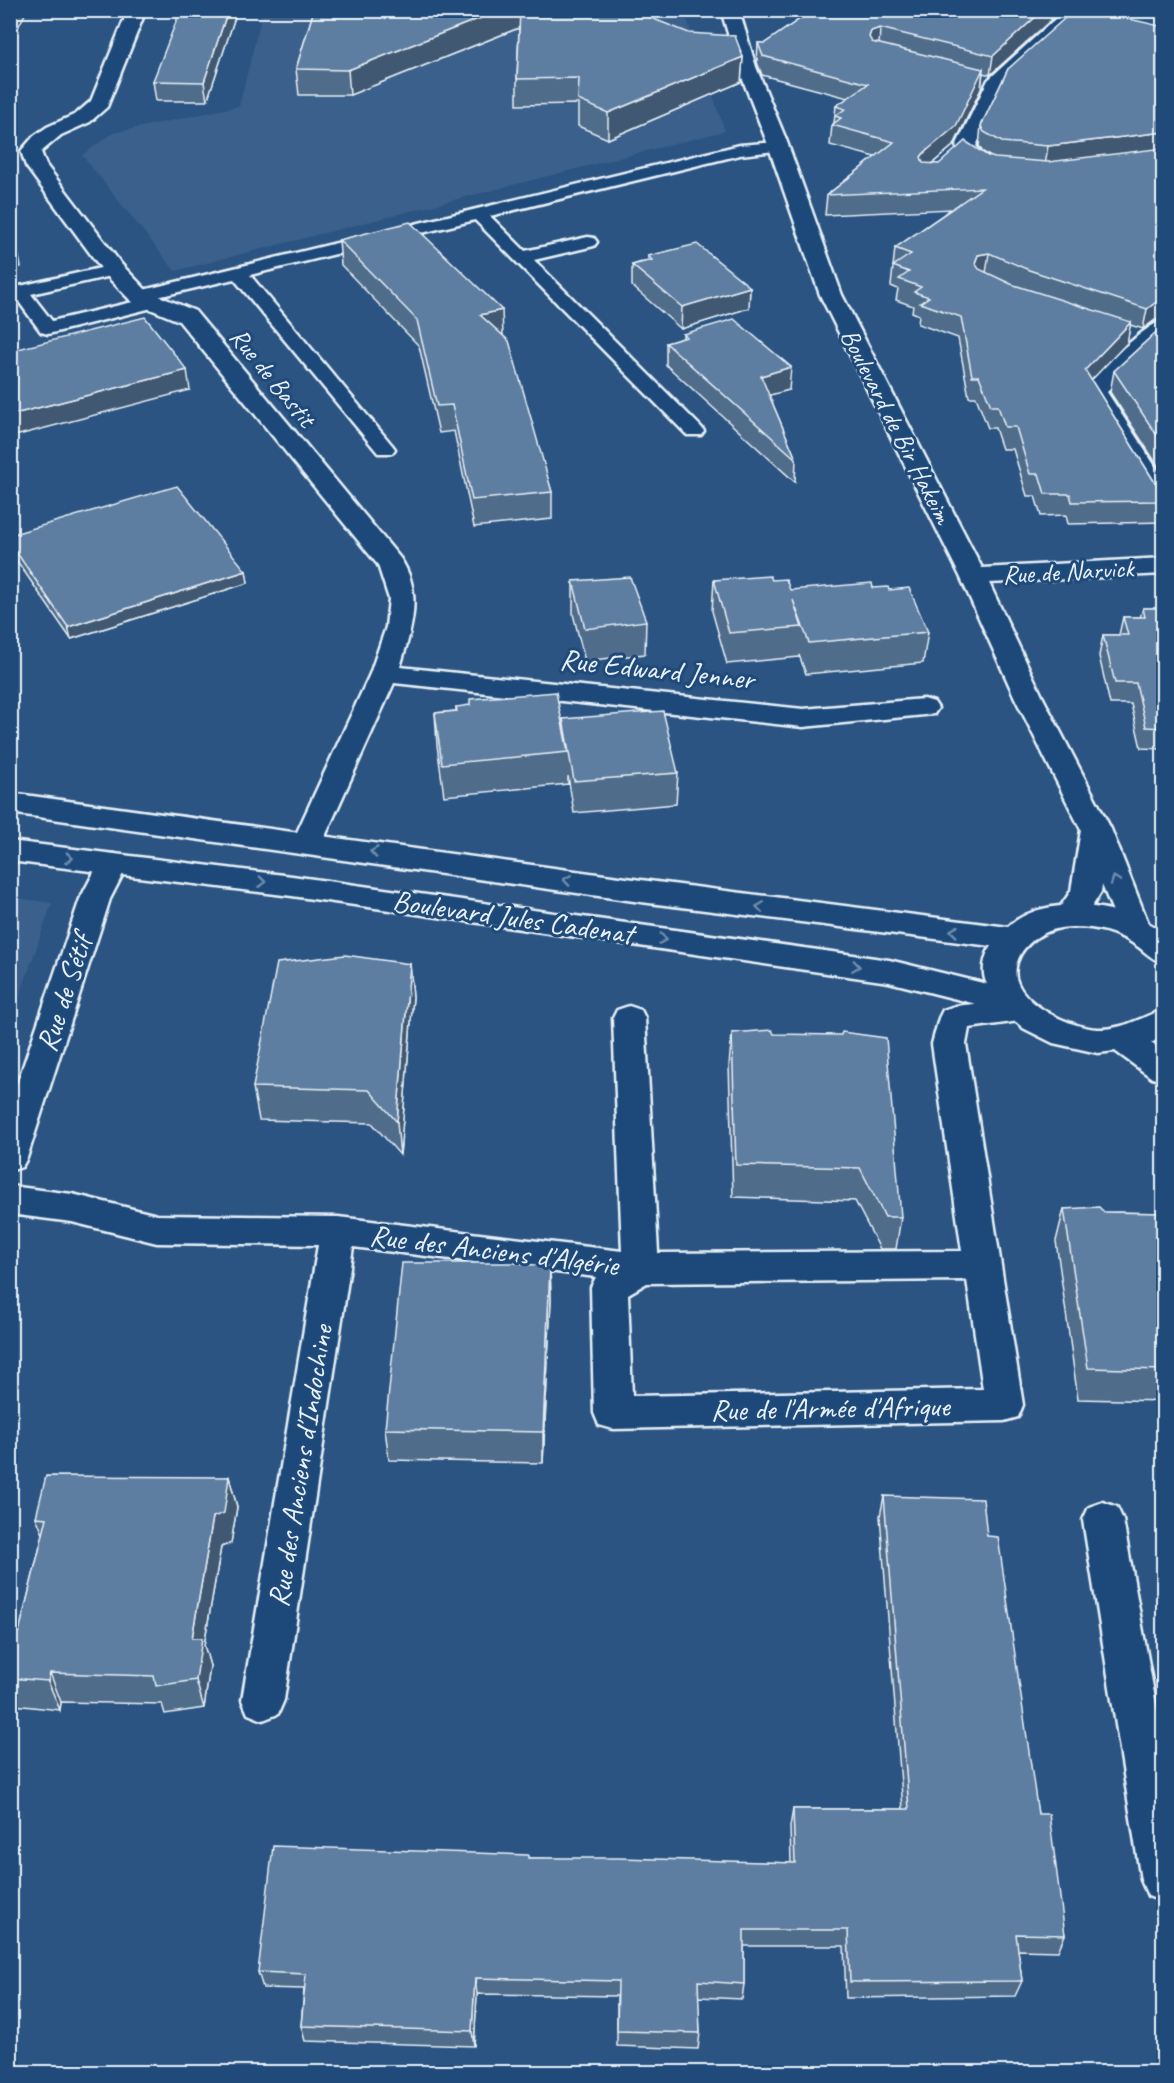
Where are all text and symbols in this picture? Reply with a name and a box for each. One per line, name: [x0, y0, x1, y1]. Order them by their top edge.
street label: Rue de Bastit: [223, 321, 324, 436]
street label: Boulevard de Bir Hakeim: [833, 323, 961, 531]
street label: Rue de Narvick: [1002, 552, 1136, 591]
street label: Rue Edward Jenner: [558, 640, 759, 698]
one-way arrow: [369, 847, 379, 859]
one-way arrow: [64, 852, 73, 864]
one-way arrow: [257, 875, 267, 888]
one-way arrow: [563, 875, 572, 887]
one-way arrow: [1109, 875, 1122, 886]
street label: Boulevard Jules Cadenat: [390, 881, 640, 953]
one-way arrow: [756, 901, 765, 913]
street label: Rue de Sétif: [27, 924, 103, 1056]
one-way arrow: [949, 925, 958, 938]
one-way arrow: [658, 932, 668, 944]
one-way arrow: [852, 959, 861, 971]
street label: Rue des Anciens d'Algérie: [368, 1216, 623, 1284]
street label: Rue des Anciens d'Indochine: [259, 1320, 341, 1610]
street label: Rue de l'Armée d'Afrique: [710, 1387, 952, 1429]

